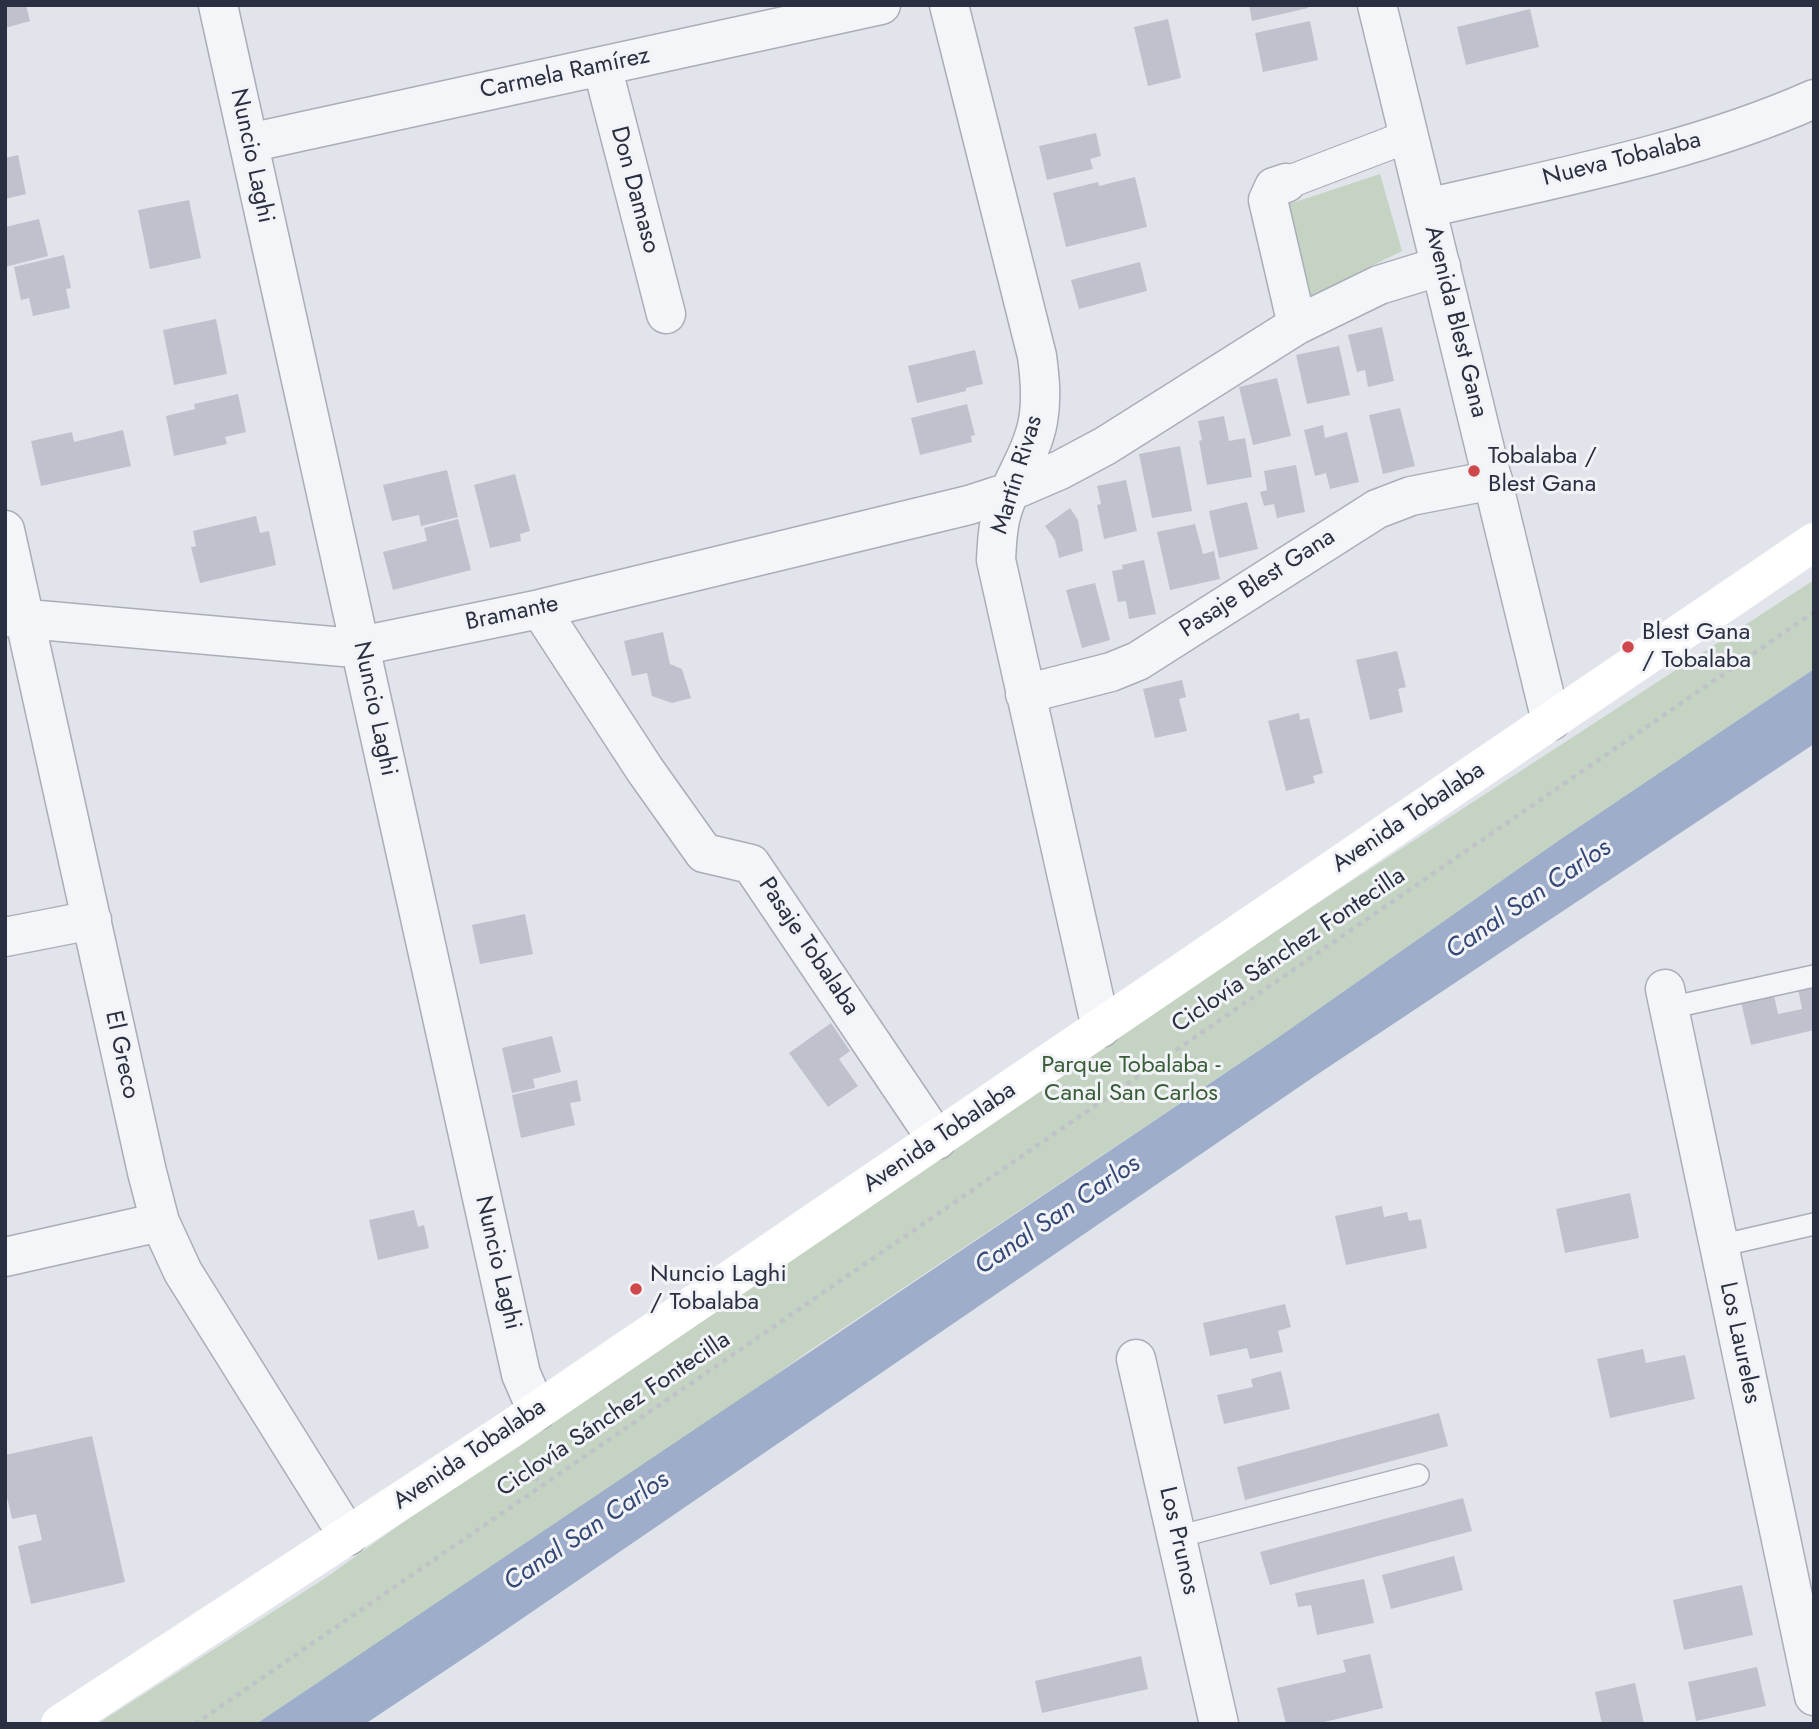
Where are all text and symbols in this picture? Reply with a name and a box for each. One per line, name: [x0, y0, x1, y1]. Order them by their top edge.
street label: Carmela Ramírez: [478, 42, 652, 106]
street label: Nuncio Laghi: [223, 86, 279, 226]
street label: Don Damaso: [603, 123, 665, 257]
street label: Nueva Tobalaba: [1540, 126, 1704, 194]
street label: Avenida Blest Gana: [1417, 223, 1493, 421]
street label: Martín Rivas: [986, 412, 1050, 538]
place label: Tobalaba / Blest Gana: [1488, 443, 1597, 499]
marker: Tobalaba / Blest Gana: [1466, 463, 1482, 479]
street label: Pasaje Blest Gana: [1175, 523, 1341, 645]
street label: Bramante: [463, 590, 561, 638]
place label: Blest Gana / Tobalaba: [1642, 619, 1751, 675]
street label: Nuncio Laghi: [346, 639, 402, 779]
marker: Blest Gana / Tobalaba: [1620, 639, 1636, 655]
street label: Avenida Tobalaba: [1327, 756, 1491, 880]
water label: Canal San Carlos: [1441, 833, 1617, 967]
street label: Ciclovía Sánchez Fontecilla: [1167, 862, 1411, 1040]
street label: Pasaje Tobalaba: [751, 873, 865, 1021]
street label: El Greco: [98, 1008, 144, 1102]
park label: Parque Tobalaba - Canal San Carlos: [1041, 1052, 1221, 1108]
street label: Avenida Tobalaba: [858, 1076, 1022, 1200]
water label: Canal San Carlos: [970, 1149, 1146, 1283]
street label: Nuncio Laghi: [468, 1193, 526, 1333]
place label: Nuncio Laghi / Tobalaba: [650, 1261, 787, 1317]
street label: Los Laureles: [1712, 1280, 1766, 1406]
marker: Nuncio Laghi / Tobalaba: [628, 1281, 644, 1297]
street label: Ciclovía Sánchez Fontecilla: [492, 1326, 736, 1504]
street label: Avenida Tobalaba: [388, 1393, 552, 1517]
water label: Canal San Carlos: [499, 1465, 675, 1599]
street label: Los Prunos: [1152, 1484, 1204, 1598]

